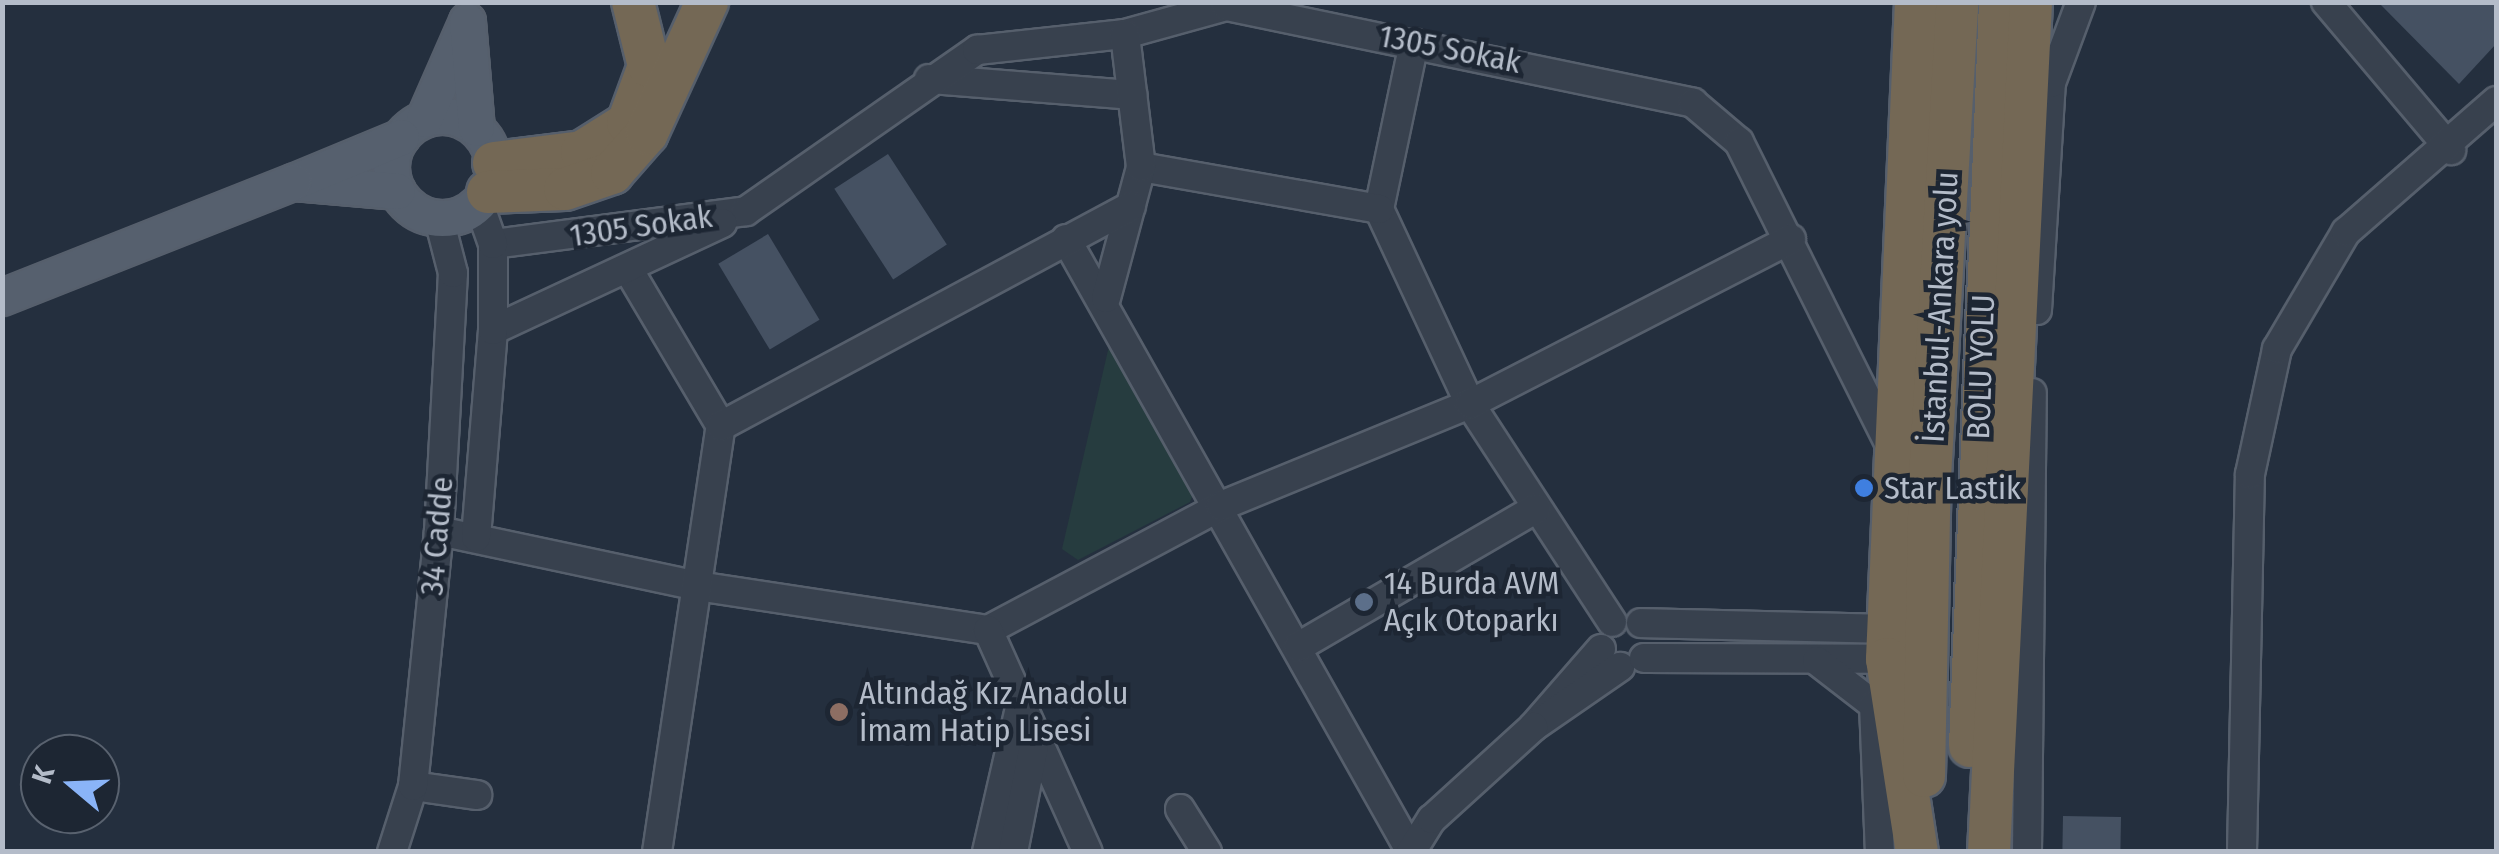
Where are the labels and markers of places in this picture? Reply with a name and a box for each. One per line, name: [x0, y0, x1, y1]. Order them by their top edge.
place label: Star Lastik: [1884, 469, 2021, 507]
marker: Star Lastik: [1853, 477, 1875, 499]
place label: 14 Burda AVM Açık Otoparkı: [1384, 565, 1560, 640]
marker: 14 Burda AVM Açık Otoparkı: [1353, 591, 1375, 613]
place label: Altındağ Kız Anadolu İmam Hatip Lisesi: [859, 675, 1128, 750]
marker: Altındağ Kız Anadolu İmam Hatip Lisesi: [828, 701, 850, 723]

